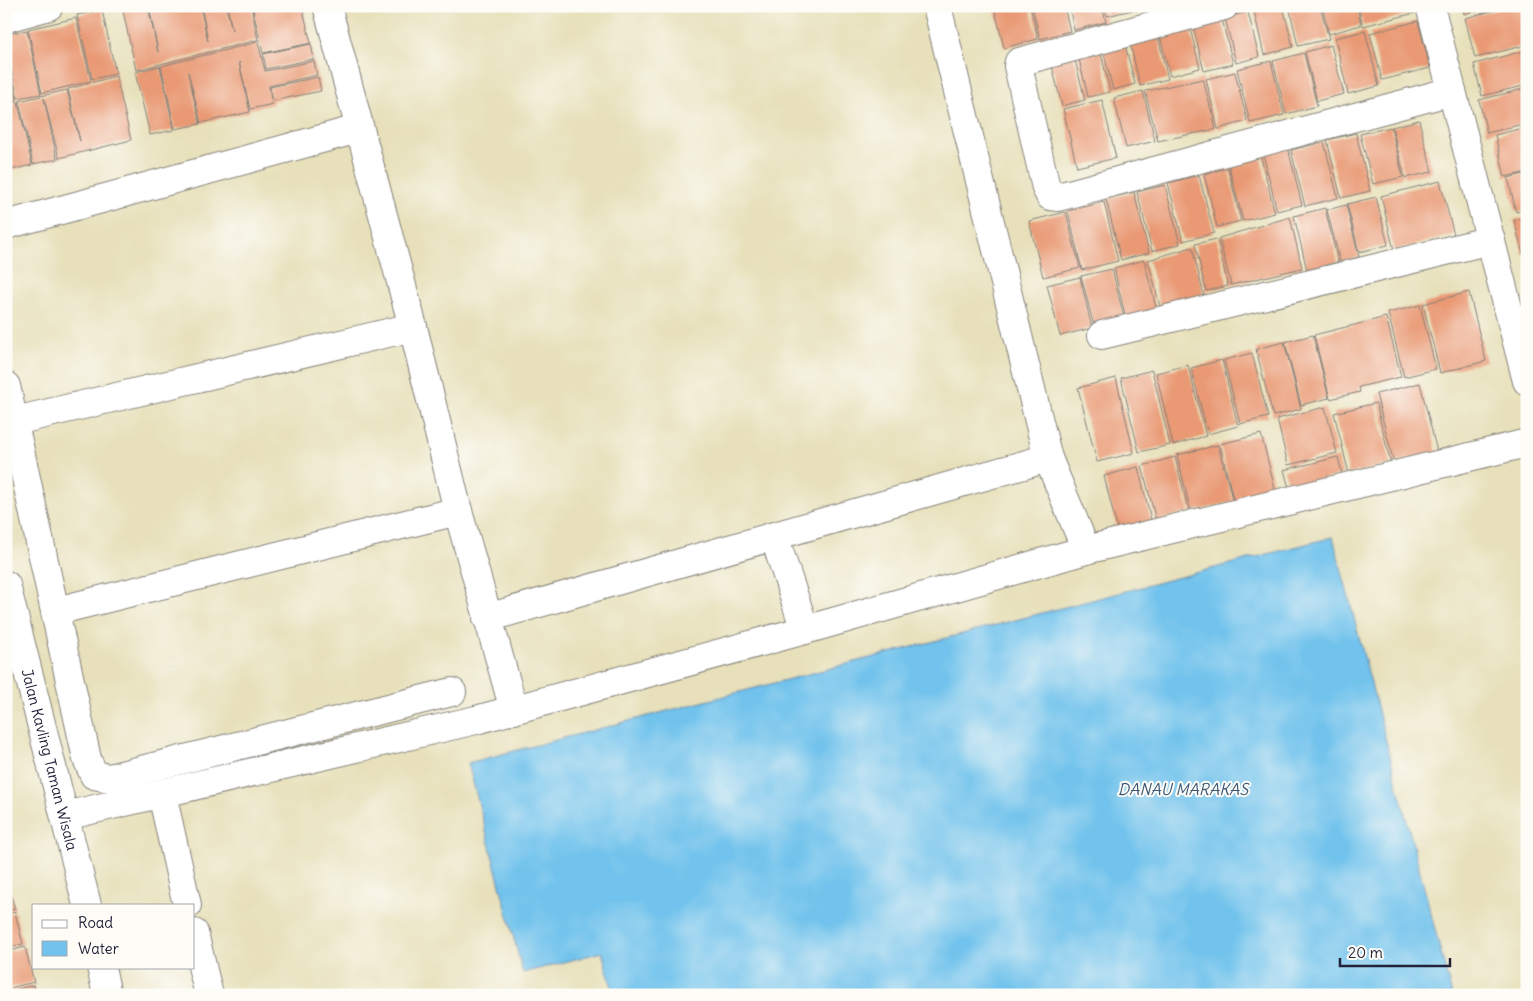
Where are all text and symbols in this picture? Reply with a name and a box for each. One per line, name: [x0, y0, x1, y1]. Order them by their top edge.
street label: Jalan Kavling Taman Wisala: [18, 667, 82, 853]
water label: DANAU MARAKAS: [1118, 779, 1250, 799]
legend: [32, 904, 195, 968]
text: Road: [78, 913, 113, 932]
scale bar: [1340, 936, 1450, 968]
text: Water: [78, 939, 119, 958]
text: 20 m: [1348, 943, 1383, 962]

